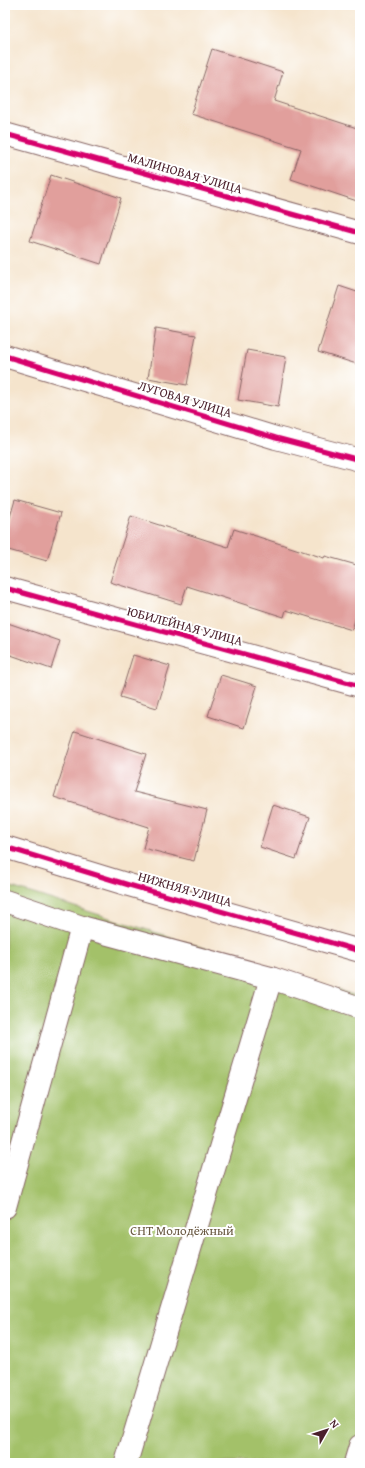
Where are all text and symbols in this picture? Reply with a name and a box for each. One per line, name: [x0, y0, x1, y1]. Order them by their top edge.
street label: МАЛИНОВАЯ УЛИЦА: [125, 148, 245, 199]
street label: ЛУГОВАЯ УЛИЦА: [136, 376, 234, 422]
street label: ЮБИЛЕЙНАЯ УЛИЦА: [125, 601, 245, 651]
street label: НИЖНЯЯ УЛИЦА: [136, 867, 234, 912]
park label: СНТ Молодёжный: [130, 1221, 234, 1240]
north arrow: [307, 1410, 347, 1450]
text: N: [326, 1416, 344, 1432]

